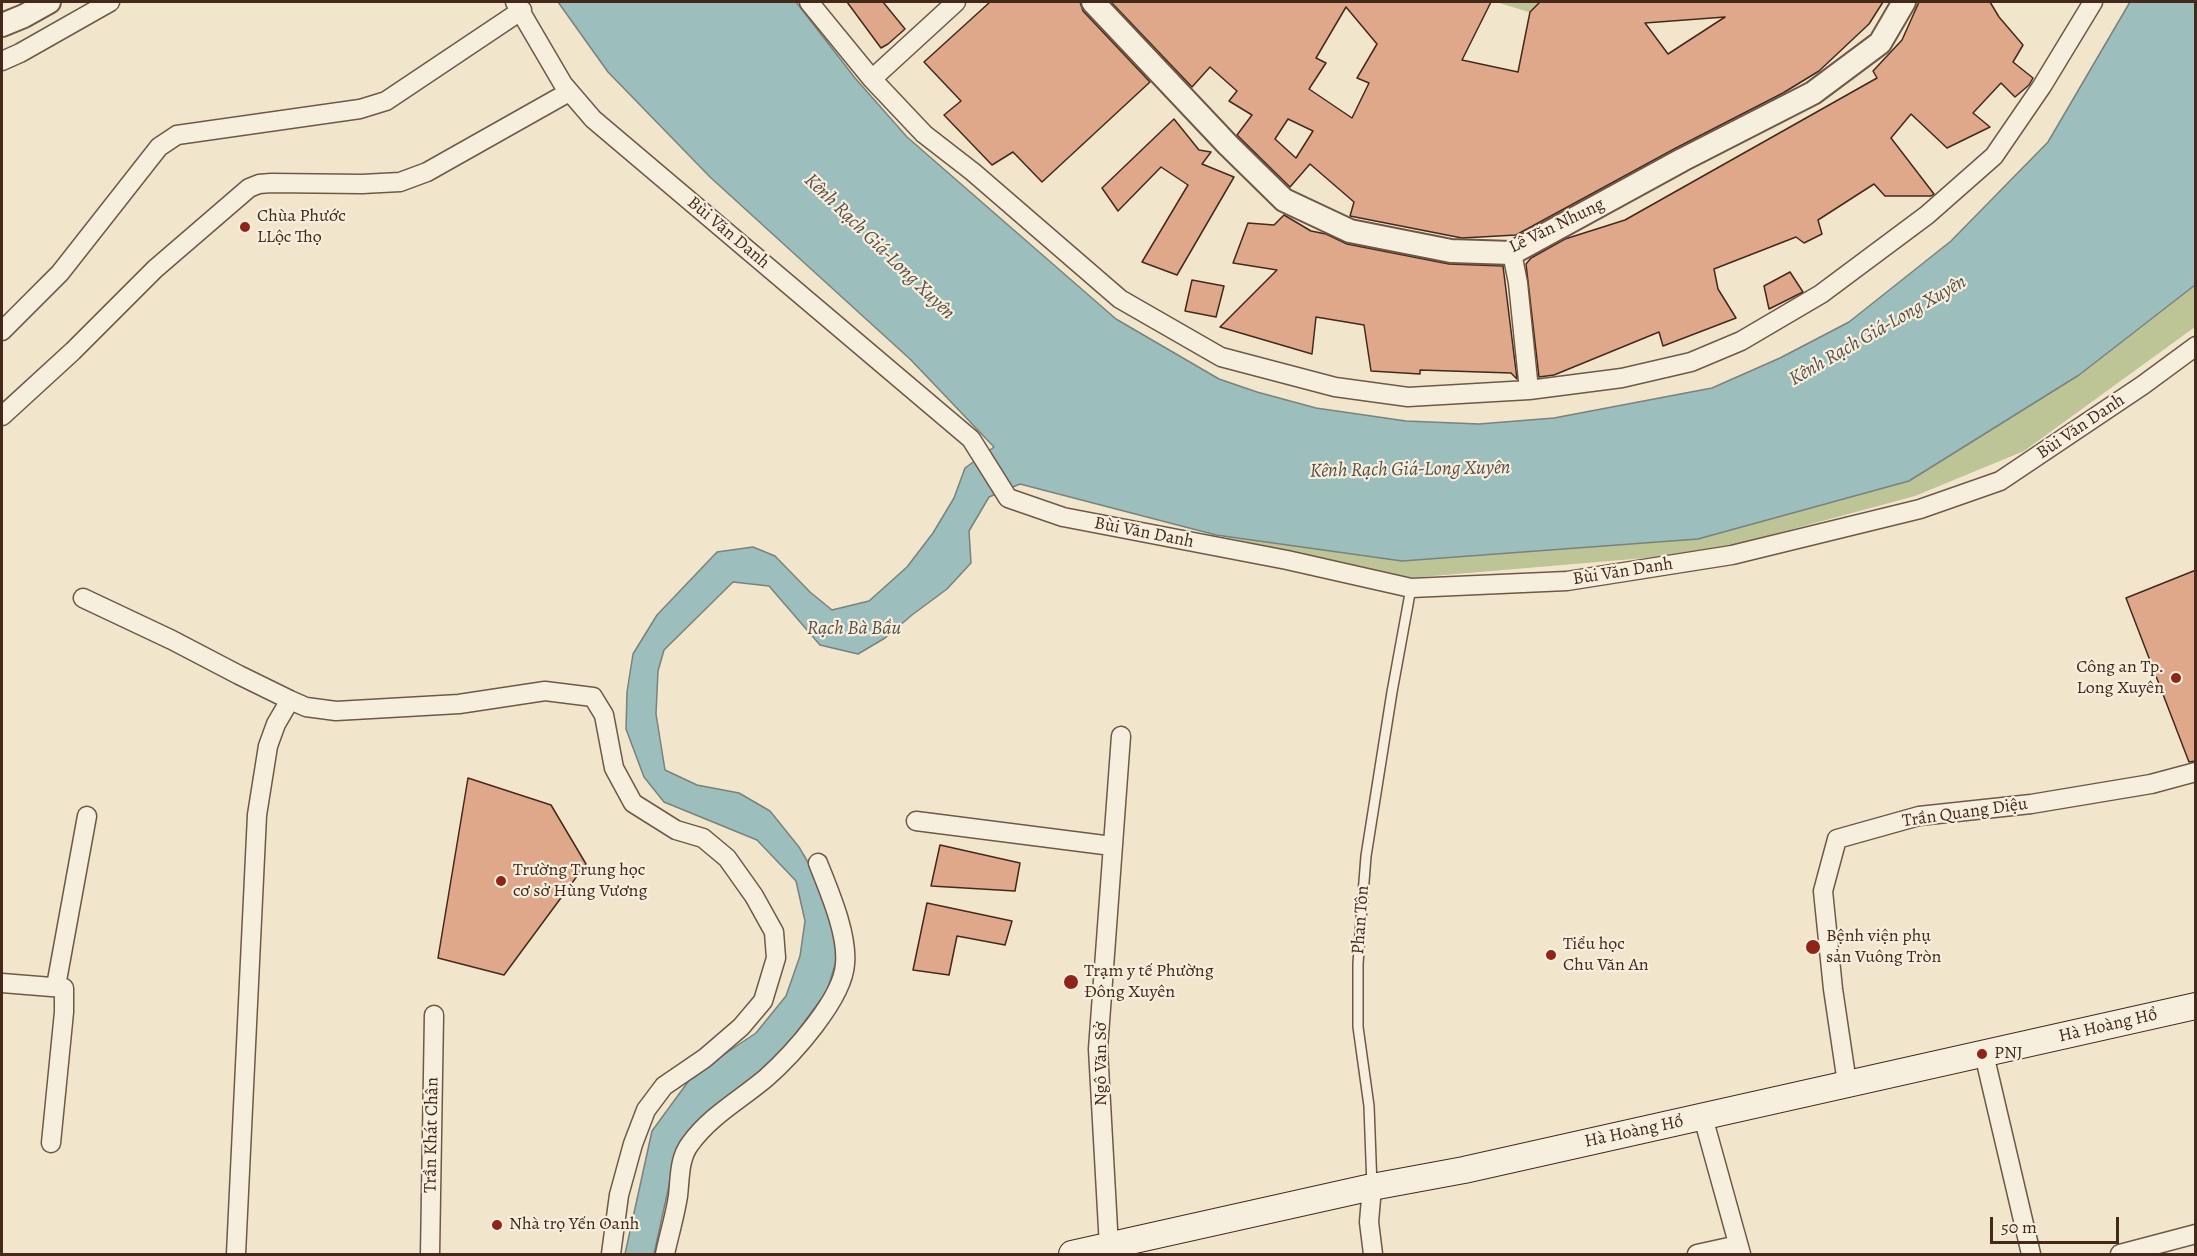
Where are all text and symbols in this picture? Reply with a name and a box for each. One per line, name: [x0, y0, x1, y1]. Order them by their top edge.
water label: Kênh Rạch Giá-Long Xuyên: [799, 169, 959, 325]
street label: Bùi Văn Danh: [682, 192, 774, 274]
street label: Lê Văn Nhung: [1506, 194, 1608, 258]
place label: Chùa Phước LLộc Thọ: [257, 206, 346, 248]
marker: Chùa Phước LLộc Thọ: [238, 220, 252, 234]
water label: Kênh Rạch Giá-Long Xuyên: [1785, 270, 1971, 392]
street label: Bùi Văn Danh: [2033, 390, 2129, 464]
water label: Kênh Rạch Giá-Long Xuyên: [1310, 456, 1510, 484]
street label: Bùi Văn Danh: [1092, 513, 1196, 553]
street label: Bùi Văn Danh: [1571, 553, 1675, 591]
water label: Rạch Bà Bầu: [807, 617, 901, 641]
place label: Công an Tp. Long Xuyên: [2076, 657, 2164, 700]
marker: Công an Tp. Long Xuyên: [2169, 671, 2183, 685]
street label: Trần Quang Diệu: [1901, 794, 2029, 832]
place label: Trường Trung học cơ sở Hùng Vương: [513, 860, 647, 902]
marker: Trường Trung học cơ sở Hùng Vương: [494, 874, 508, 888]
street label: Phan Tôn: [1348, 885, 1374, 955]
place label: Bệnh viện phụ sản Vuông Tròn: [1826, 926, 1941, 968]
place label: Tiểu học Chu Văn An: [1563, 934, 1649, 976]
marker: Bệnh viện phụ sản Vuông Tròn: [1804, 938, 1822, 956]
marker: Tiểu học Chu Văn An: [1544, 948, 1558, 962]
place label: Trạm y tế Phường Đông Xuyên: [1084, 961, 1214, 1004]
marker: Trạm y tế Phường Đông Xuyên: [1062, 973, 1080, 991]
street label: Hà Hoàng Hổ: [2057, 1004, 2159, 1048]
street label: Ngô Văn Sở: [1091, 1022, 1113, 1106]
place label: PNJ: [1994, 1043, 2023, 1065]
marker: PNJ: [1975, 1047, 1989, 1061]
street label: Trần Khát Chân: [420, 1077, 444, 1193]
street label: Hà Hoàng Hổ: [1583, 1111, 1685, 1153]
scale bar: [1993, 1205, 2122, 1243]
place label: Nhà trọ Yến Oanh: [509, 1214, 639, 1236]
text: 50 m: [2001, 1215, 2037, 1239]
marker: Nhà trọ Yến Oanh: [490, 1218, 504, 1232]

